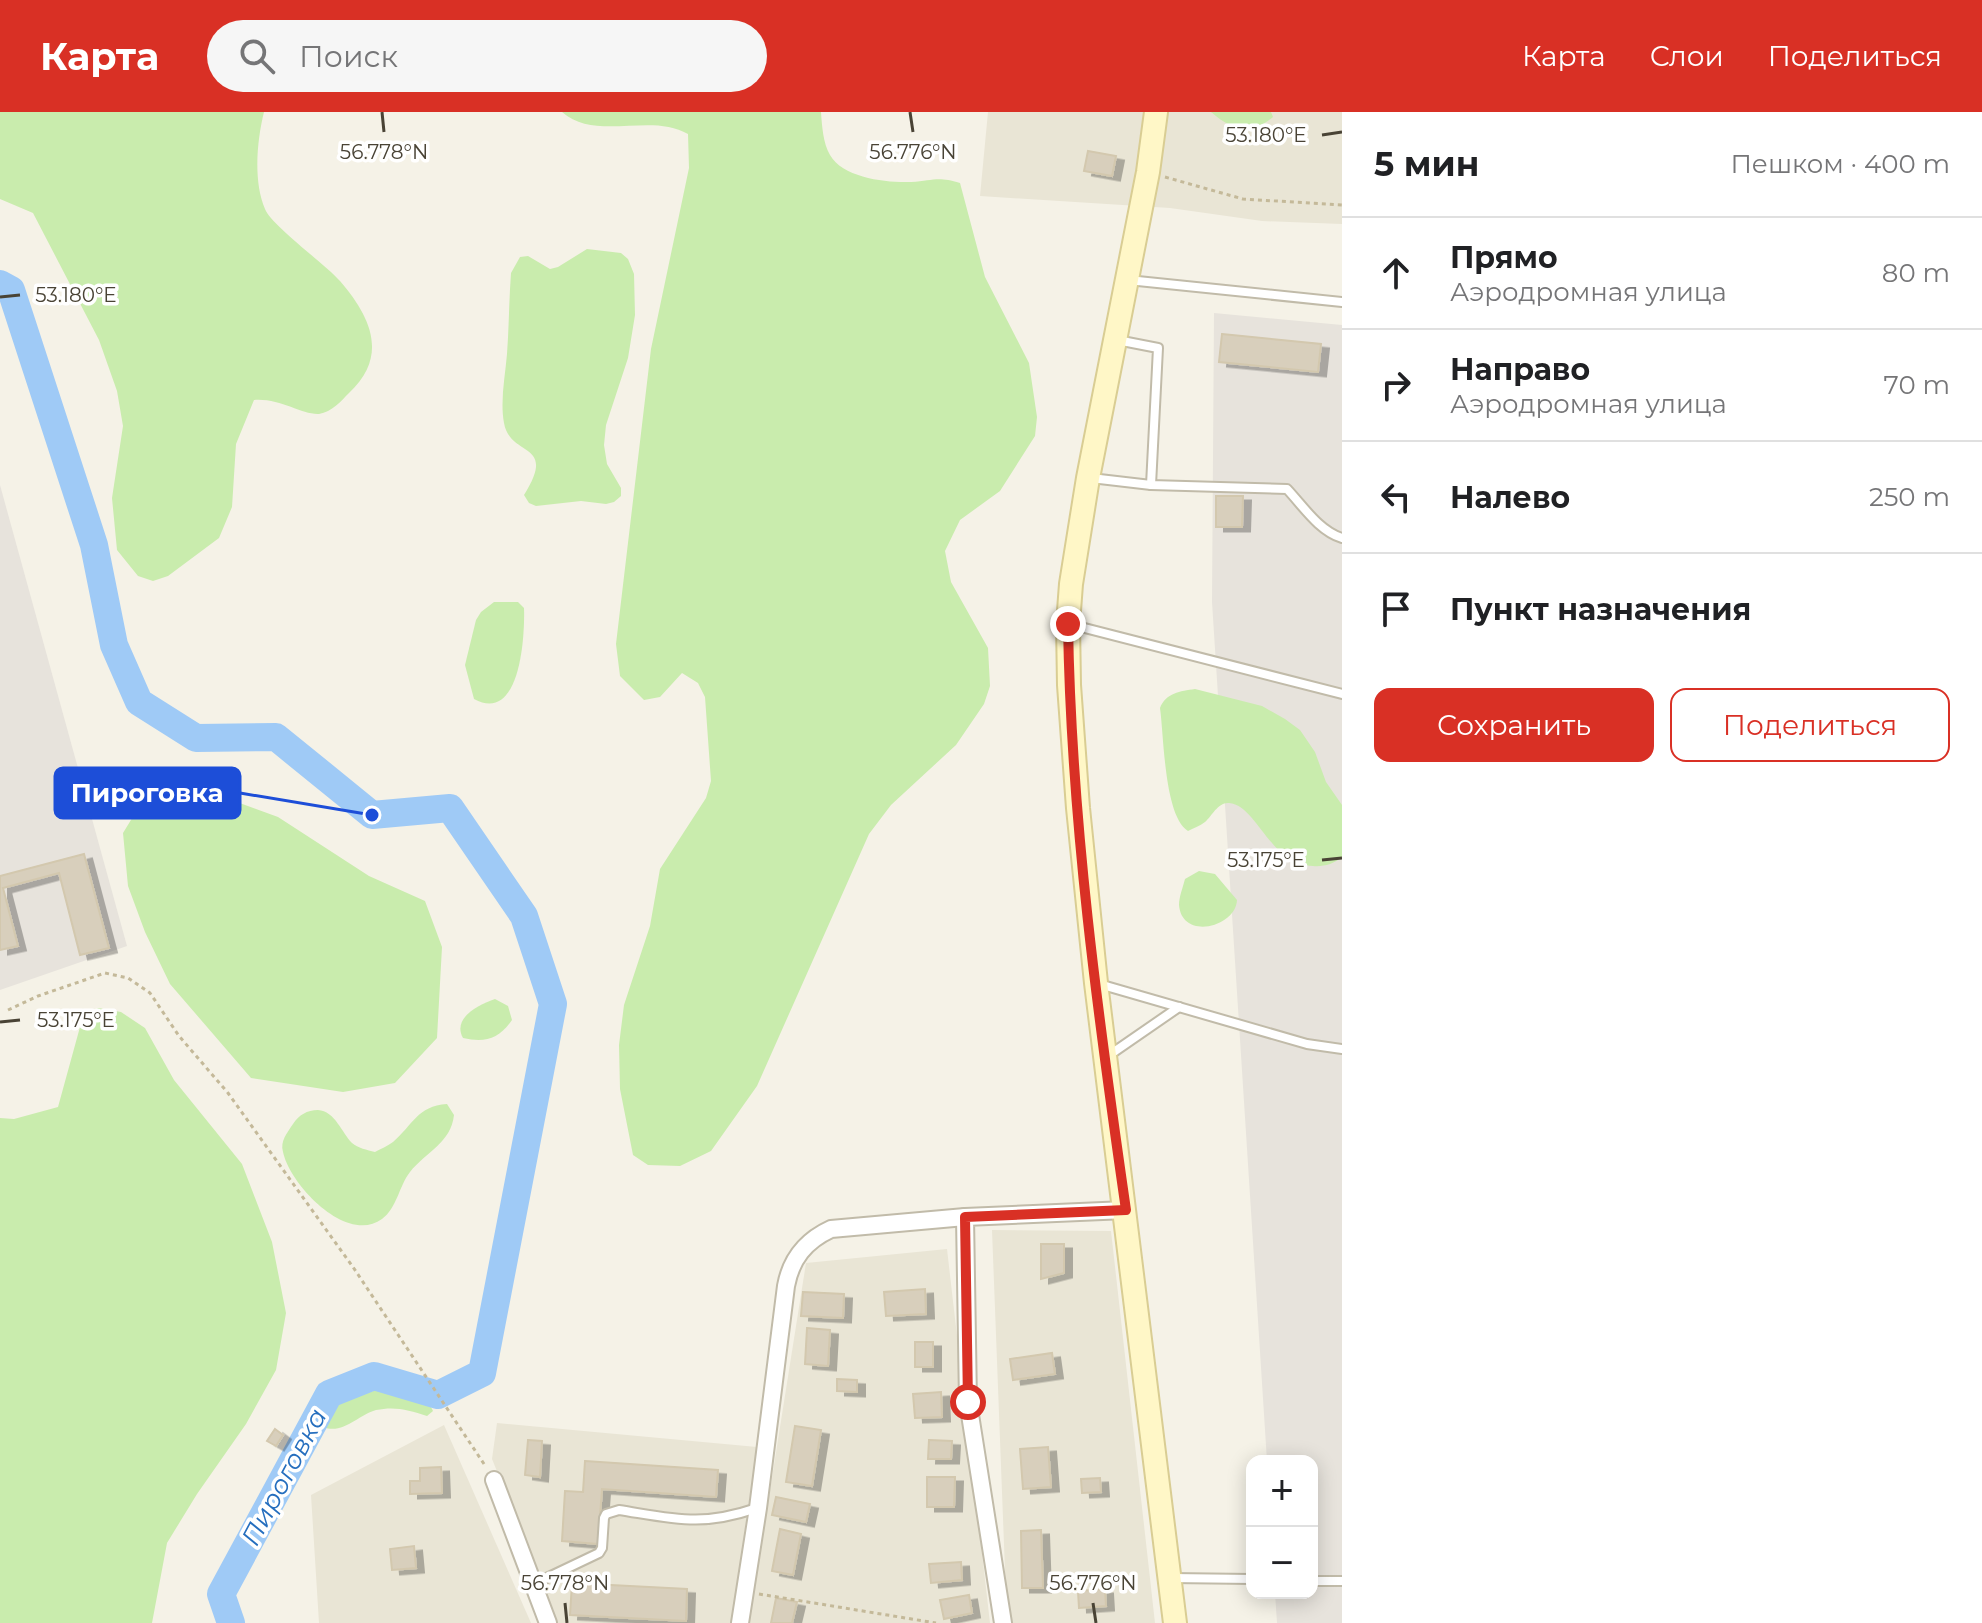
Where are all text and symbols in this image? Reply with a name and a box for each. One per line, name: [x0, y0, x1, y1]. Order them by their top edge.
search box: [207, 20, 767, 92]
text: Карта: [40, 33, 159, 80]
icon: search: [235, 34, 279, 78]
text: Поиск: [299, 38, 398, 75]
text: Карта: [1522, 39, 1606, 73]
text: Слои: [1650, 39, 1724, 73]
text: Поделиться: [1768, 39, 1942, 73]
text: 53.180°E: [1225, 123, 1307, 147]
text: 56.778°N: [340, 140, 428, 164]
text: 56.776°N: [869, 140, 957, 164]
text: 5 мин: [1374, 143, 1479, 185]
text: Пешком · 400 m: [1730, 148, 1950, 180]
text: Прямо: [1450, 239, 1558, 276]
icon: ahead: [1374, 251, 1418, 295]
text: 80 m: [1882, 257, 1950, 289]
text: Аэродромная улица: [1450, 276, 1727, 308]
text: 53.180°E: [35, 283, 117, 307]
text: Направо: [1450, 351, 1590, 388]
icon: right: [1374, 363, 1418, 407]
text: 70 m: [1884, 369, 1950, 401]
text: Аэродромная улица: [1450, 388, 1727, 420]
icon: left: [1374, 475, 1418, 519]
text: Налево: [1450, 479, 1570, 516]
text: 250 m: [1869, 481, 1950, 513]
icon: arrive: [1374, 587, 1418, 631]
text: Пункт назначения: [1450, 591, 1751, 628]
route end: [1050, 606, 1086, 642]
button: Сохранить: [1374, 688, 1654, 762]
button: Поделиться: [1670, 688, 1950, 762]
callout: Пироговка: [55, 768, 240, 818]
text: Пироговка: [71, 777, 223, 809]
text: 53.175°E: [1227, 848, 1305, 872]
text: 53.175°E: [37, 1008, 115, 1032]
route start: [950, 1384, 986, 1420]
water label: Пироговка: [234, 1403, 334, 1551]
map controls: [1246, 1455, 1318, 1599]
button: +: [1246, 1455, 1318, 1527]
button: −: [1246, 1527, 1318, 1599]
text: 56.778°N: [521, 1571, 609, 1595]
text: 56.776°N: [1049, 1571, 1137, 1595]

